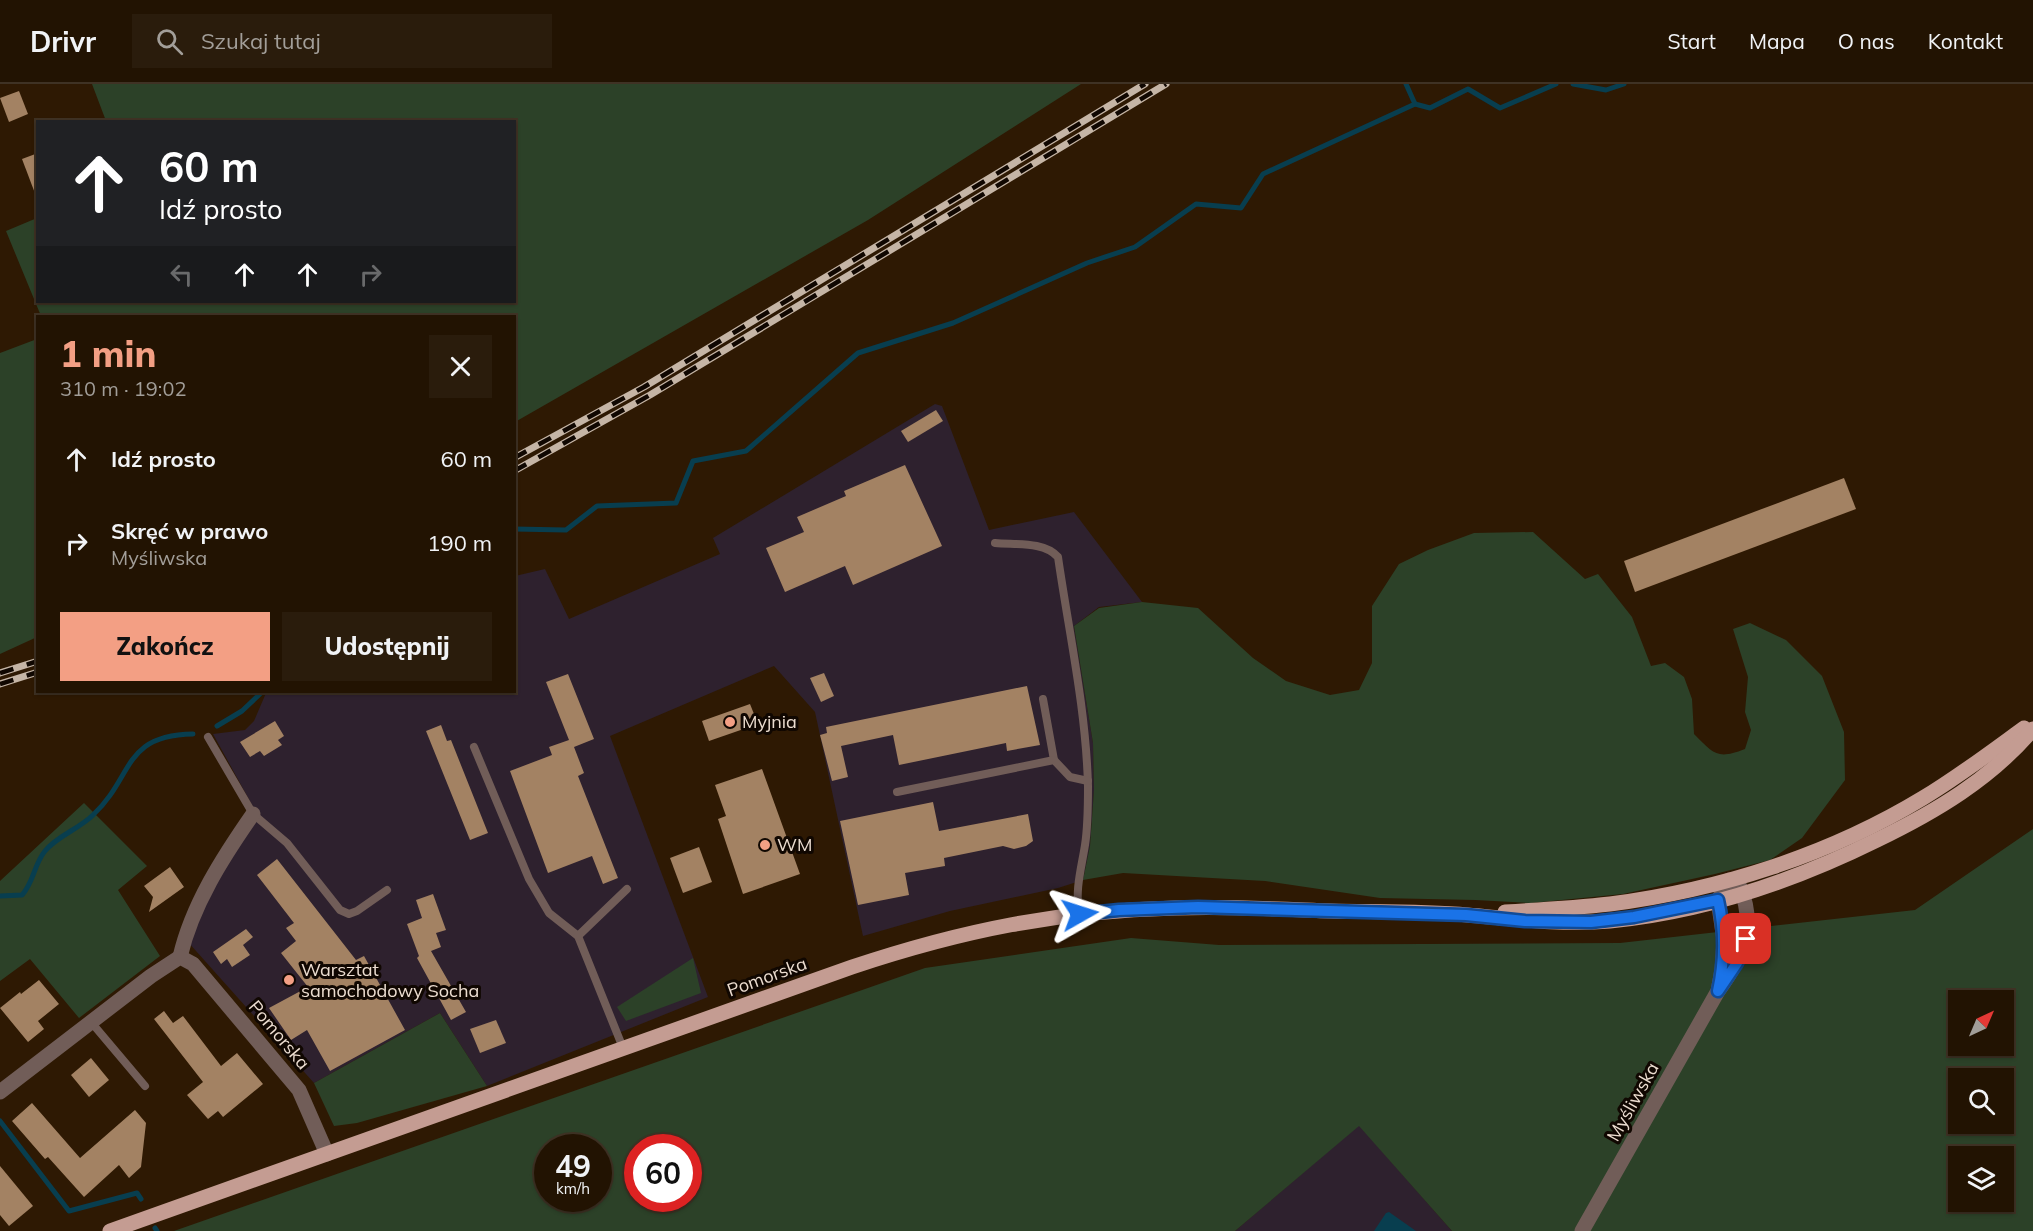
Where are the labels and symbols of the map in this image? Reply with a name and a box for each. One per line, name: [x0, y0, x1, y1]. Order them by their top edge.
place label: Myjnia: [742, 710, 797, 733]
marker: Myjnia: [723, 715, 737, 729]
place label: WM: [777, 833, 812, 856]
marker: WM: [758, 838, 772, 852]
position arrow: [1048, 882, 1112, 946]
pin: [1720, 913, 1771, 964]
street label: Pomorska: [724, 952, 810, 1002]
place label: Warsztat samochodowy Socha: [301, 958, 479, 1002]
marker: Warsztat samochodowy Socha: [282, 973, 296, 987]
north arrow: [1948, 990, 2014, 1056]
street label: Pomorska: [244, 995, 315, 1074]
street label: Myśliwska: [1601, 1058, 1664, 1145]
speed limit sign: 60: [624, 1134, 702, 1212]

